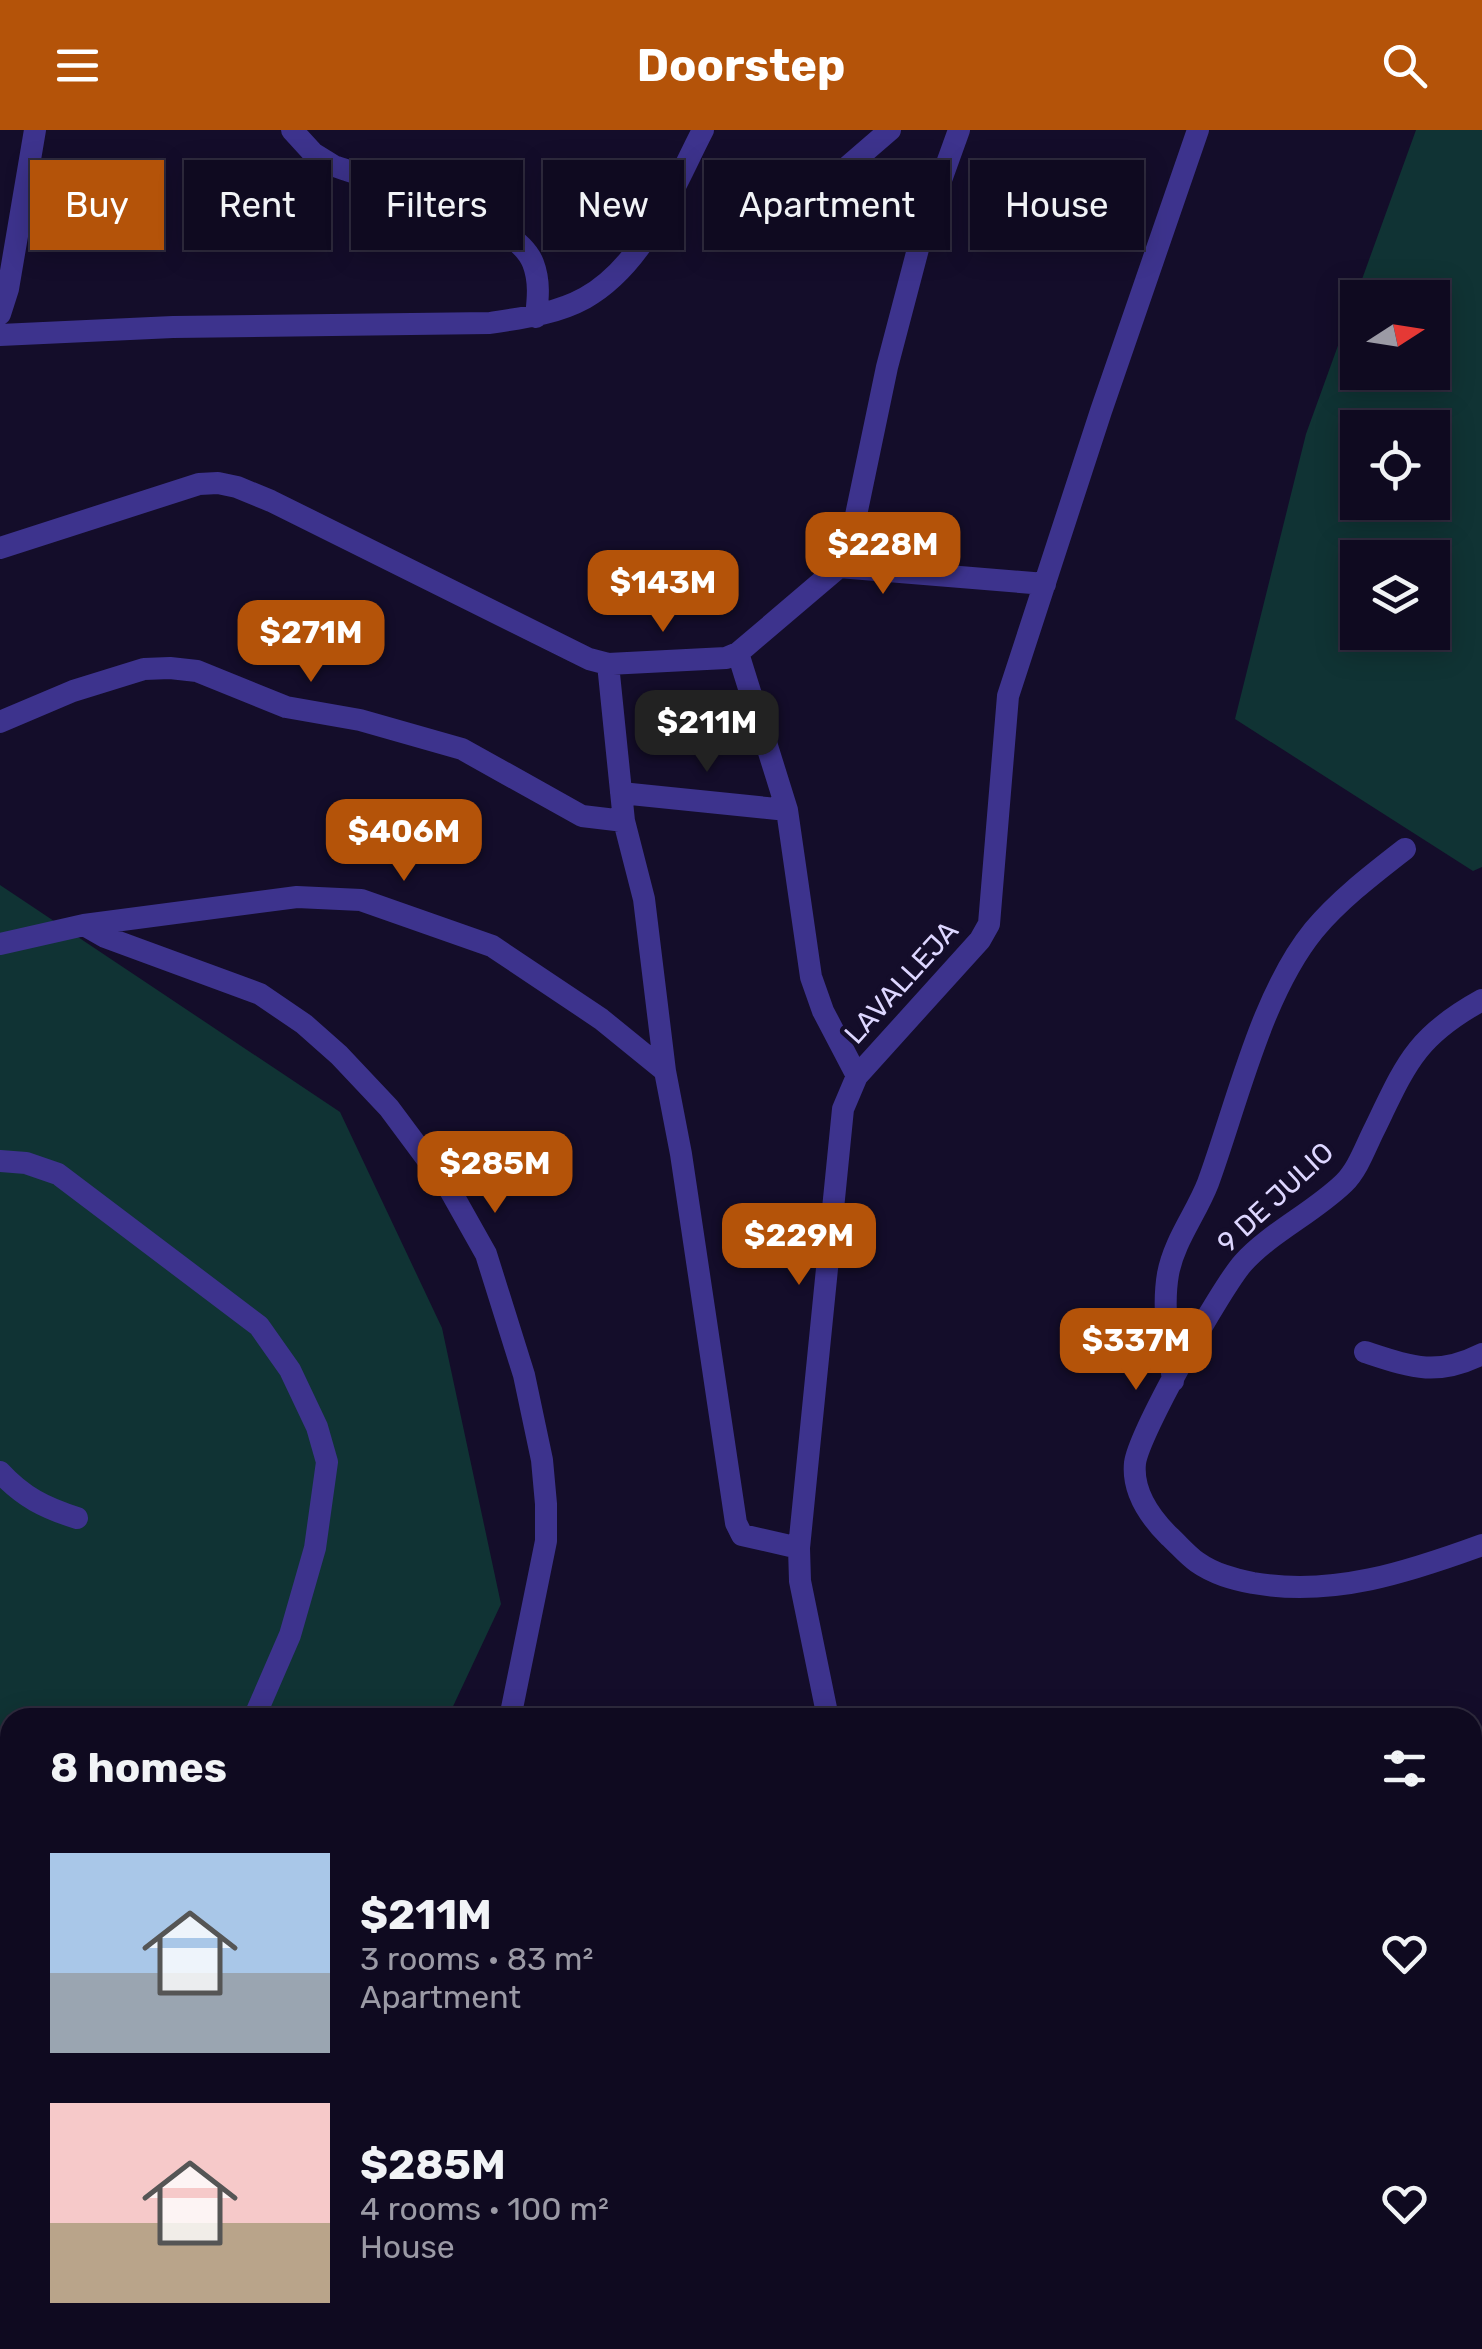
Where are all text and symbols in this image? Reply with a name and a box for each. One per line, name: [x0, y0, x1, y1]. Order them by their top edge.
icon: menu: [50, 38, 105, 93]
icon: search: [1377, 38, 1432, 93]
text: Doorstep: [637, 39, 845, 92]
chip: Buy: [30, 160, 164, 250]
chip: Rent: [184, 160, 331, 250]
chip: Filters: [351, 160, 523, 250]
chip: New: [543, 160, 684, 250]
chip: Apartment: [704, 160, 950, 250]
chip: House: [970, 160, 1144, 250]
north arrow: [1340, 280, 1450, 390]
map controls: [1340, 280, 1450, 650]
button: locate: [1340, 410, 1450, 520]
pin: $228M: [813, 512, 953, 597]
text: $228M: [827, 525, 939, 563]
button: layers: [1340, 540, 1450, 650]
pin: $143M: [593, 550, 733, 635]
text: $143M: [610, 563, 716, 601]
pin: $271M: [241, 600, 381, 685]
text: $271M: [260, 613, 362, 651]
pin: $211M: [637, 690, 777, 775]
text: $211M: [657, 703, 757, 741]
pin: $406M: [334, 799, 474, 884]
text: $406M: [348, 812, 460, 850]
street label: LAVALLEJA: [838, 914, 965, 1050]
pin: $285M: [425, 1131, 565, 1216]
street label: 9 DE JULIO: [1211, 1135, 1340, 1259]
text: $285M: [439, 1144, 551, 1182]
pin: $229M: [729, 1203, 869, 1288]
text: $229M: [744, 1216, 854, 1254]
pin: $337M: [1066, 1308, 1206, 1393]
text: $337M: [1082, 1321, 1190, 1359]
icon: filters: [1377, 1741, 1432, 1796]
text: 8 homes: [50, 1743, 227, 1793]
text: $211M: [360, 1890, 492, 1940]
icon: home: [130, 1893, 250, 2013]
icon: heart: [1377, 1926, 1432, 1981]
text: 3 rooms · 83 m²: [360, 1940, 593, 1978]
text: Apartment: [360, 1978, 521, 2016]
text: $285M: [360, 2140, 506, 2190]
icon: home: [130, 2143, 250, 2263]
icon: heart: [1377, 2176, 1432, 2231]
text: 4 rooms · 100 m²: [360, 2190, 609, 2228]
text: House: [360, 2228, 455, 2266]

